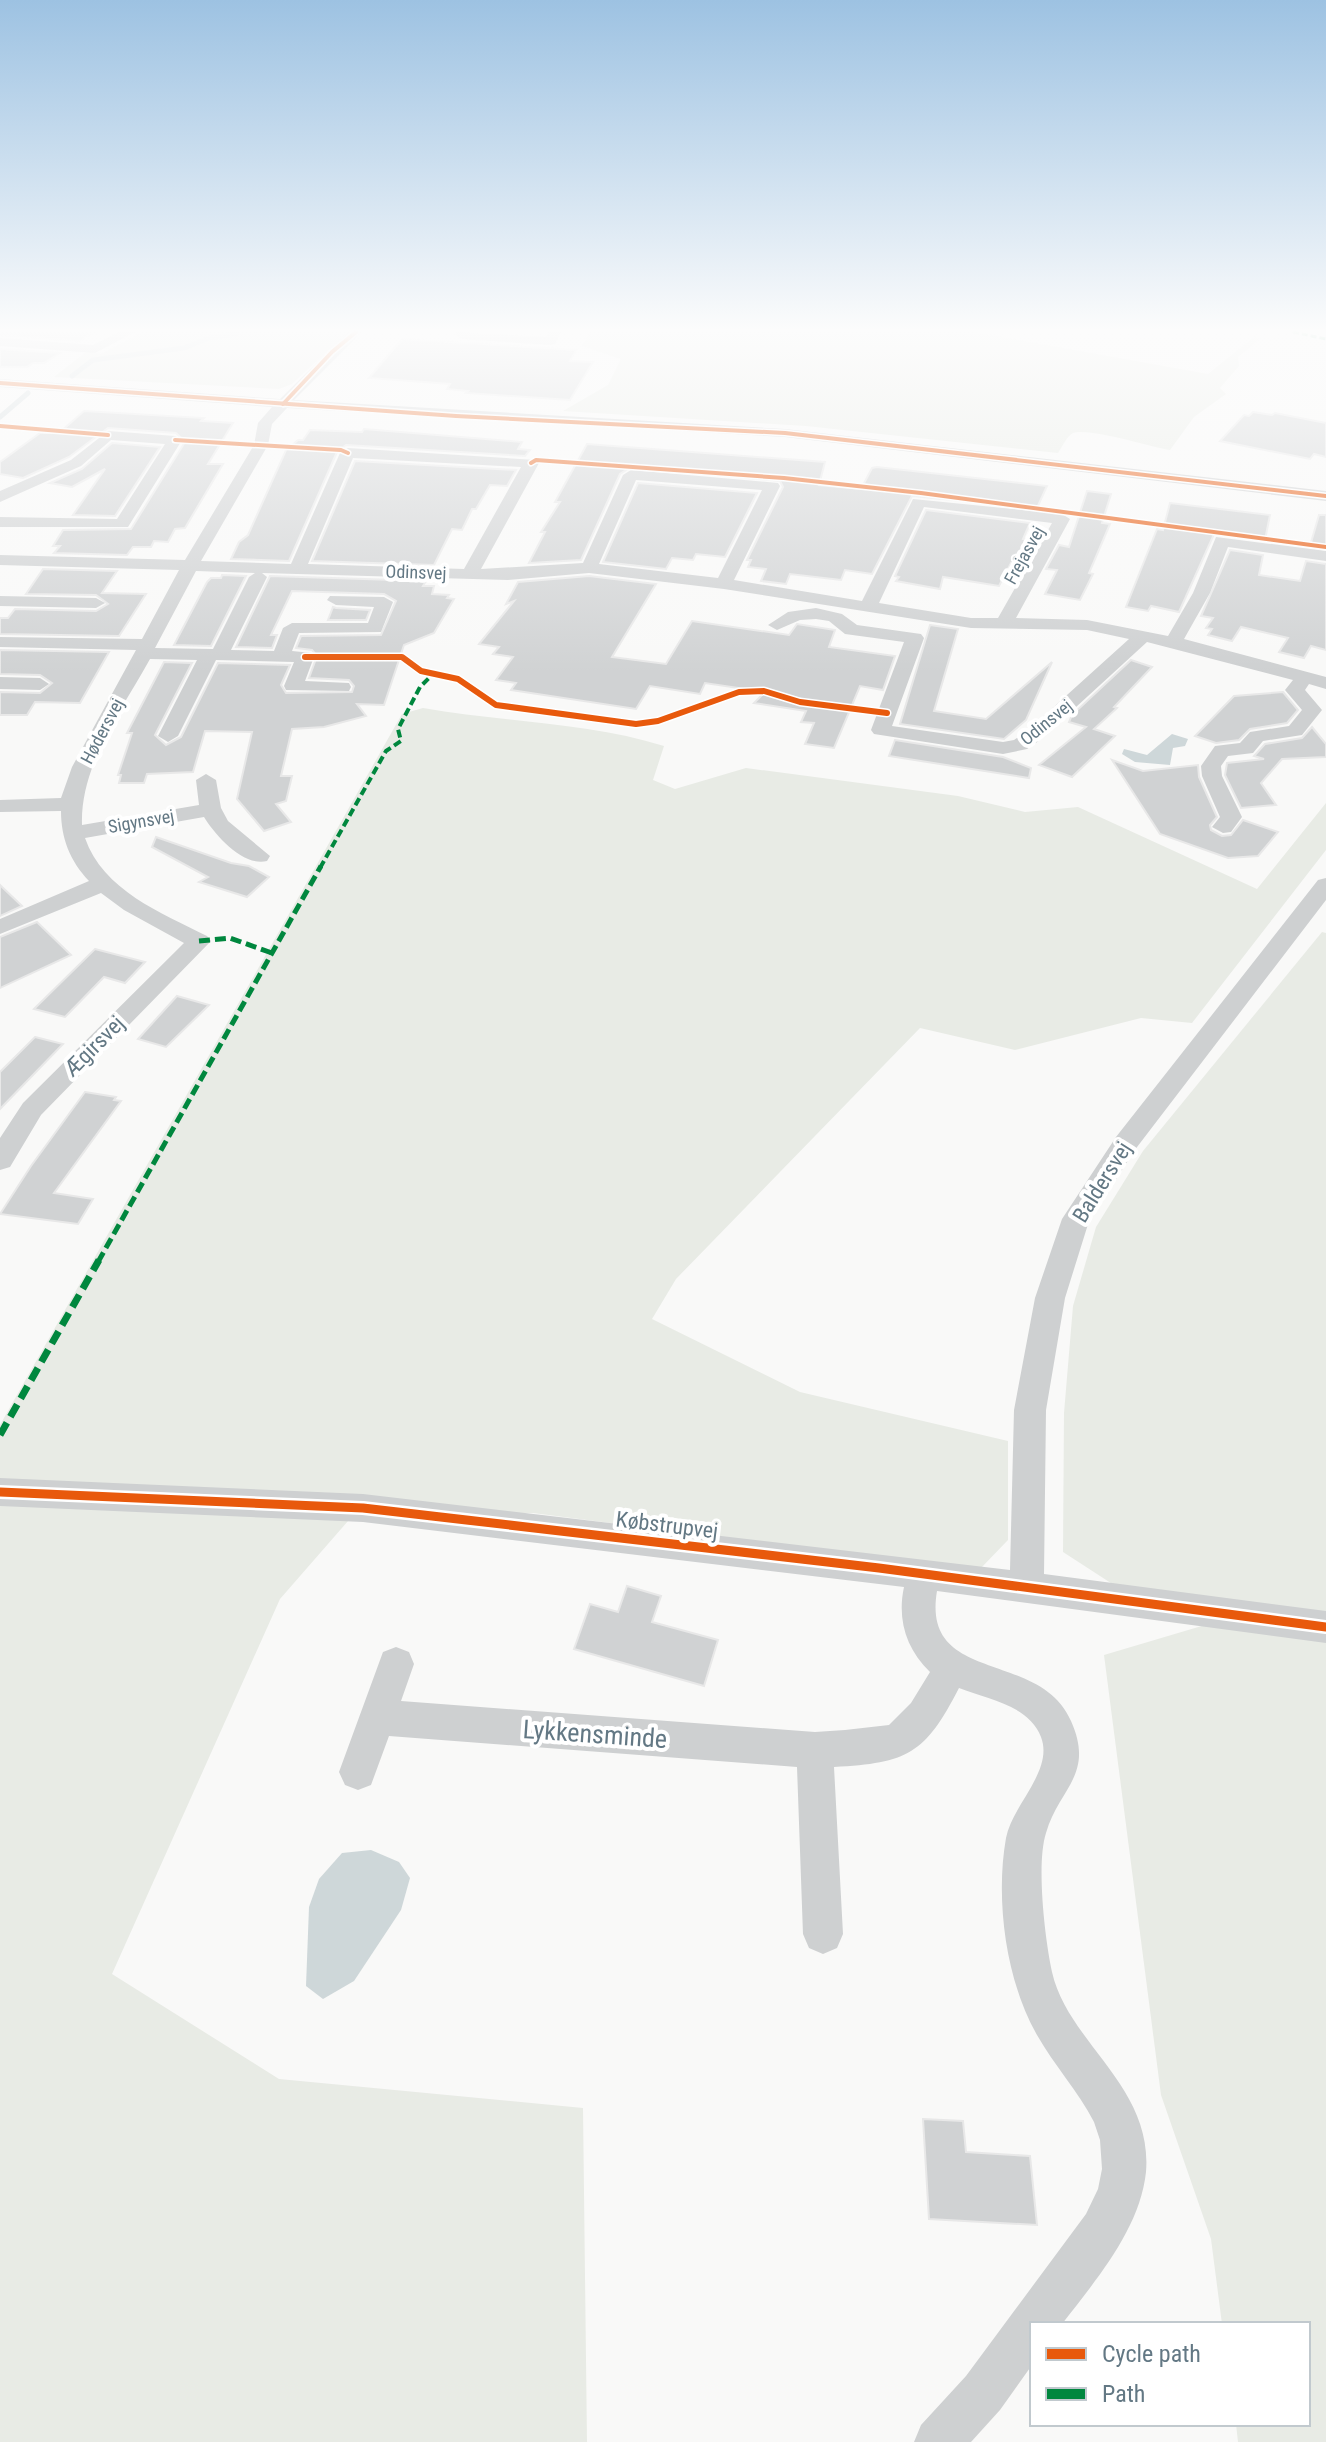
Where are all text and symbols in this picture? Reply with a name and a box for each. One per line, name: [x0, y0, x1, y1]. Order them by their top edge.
street label: Frejasvej: [1000, 522, 1048, 588]
street label: Odinsvej: [385, 560, 447, 584]
street label: Hødersvej: [76, 695, 128, 767]
street label: Odinsvej: [1016, 695, 1076, 749]
street label: Sigynsvej: [106, 805, 176, 837]
street label: Ægirsvej: [58, 1011, 129, 1082]
street label: Baldersvej: [1068, 1137, 1136, 1227]
street label: Købstrupvej: [614, 1506, 720, 1544]
street label: Lykkensminde: [522, 1714, 668, 1754]
legend: [1030, 2322, 1310, 2426]
text: Cycle path: [1102, 2340, 1201, 2368]
text: Path: [1102, 2380, 1145, 2408]

